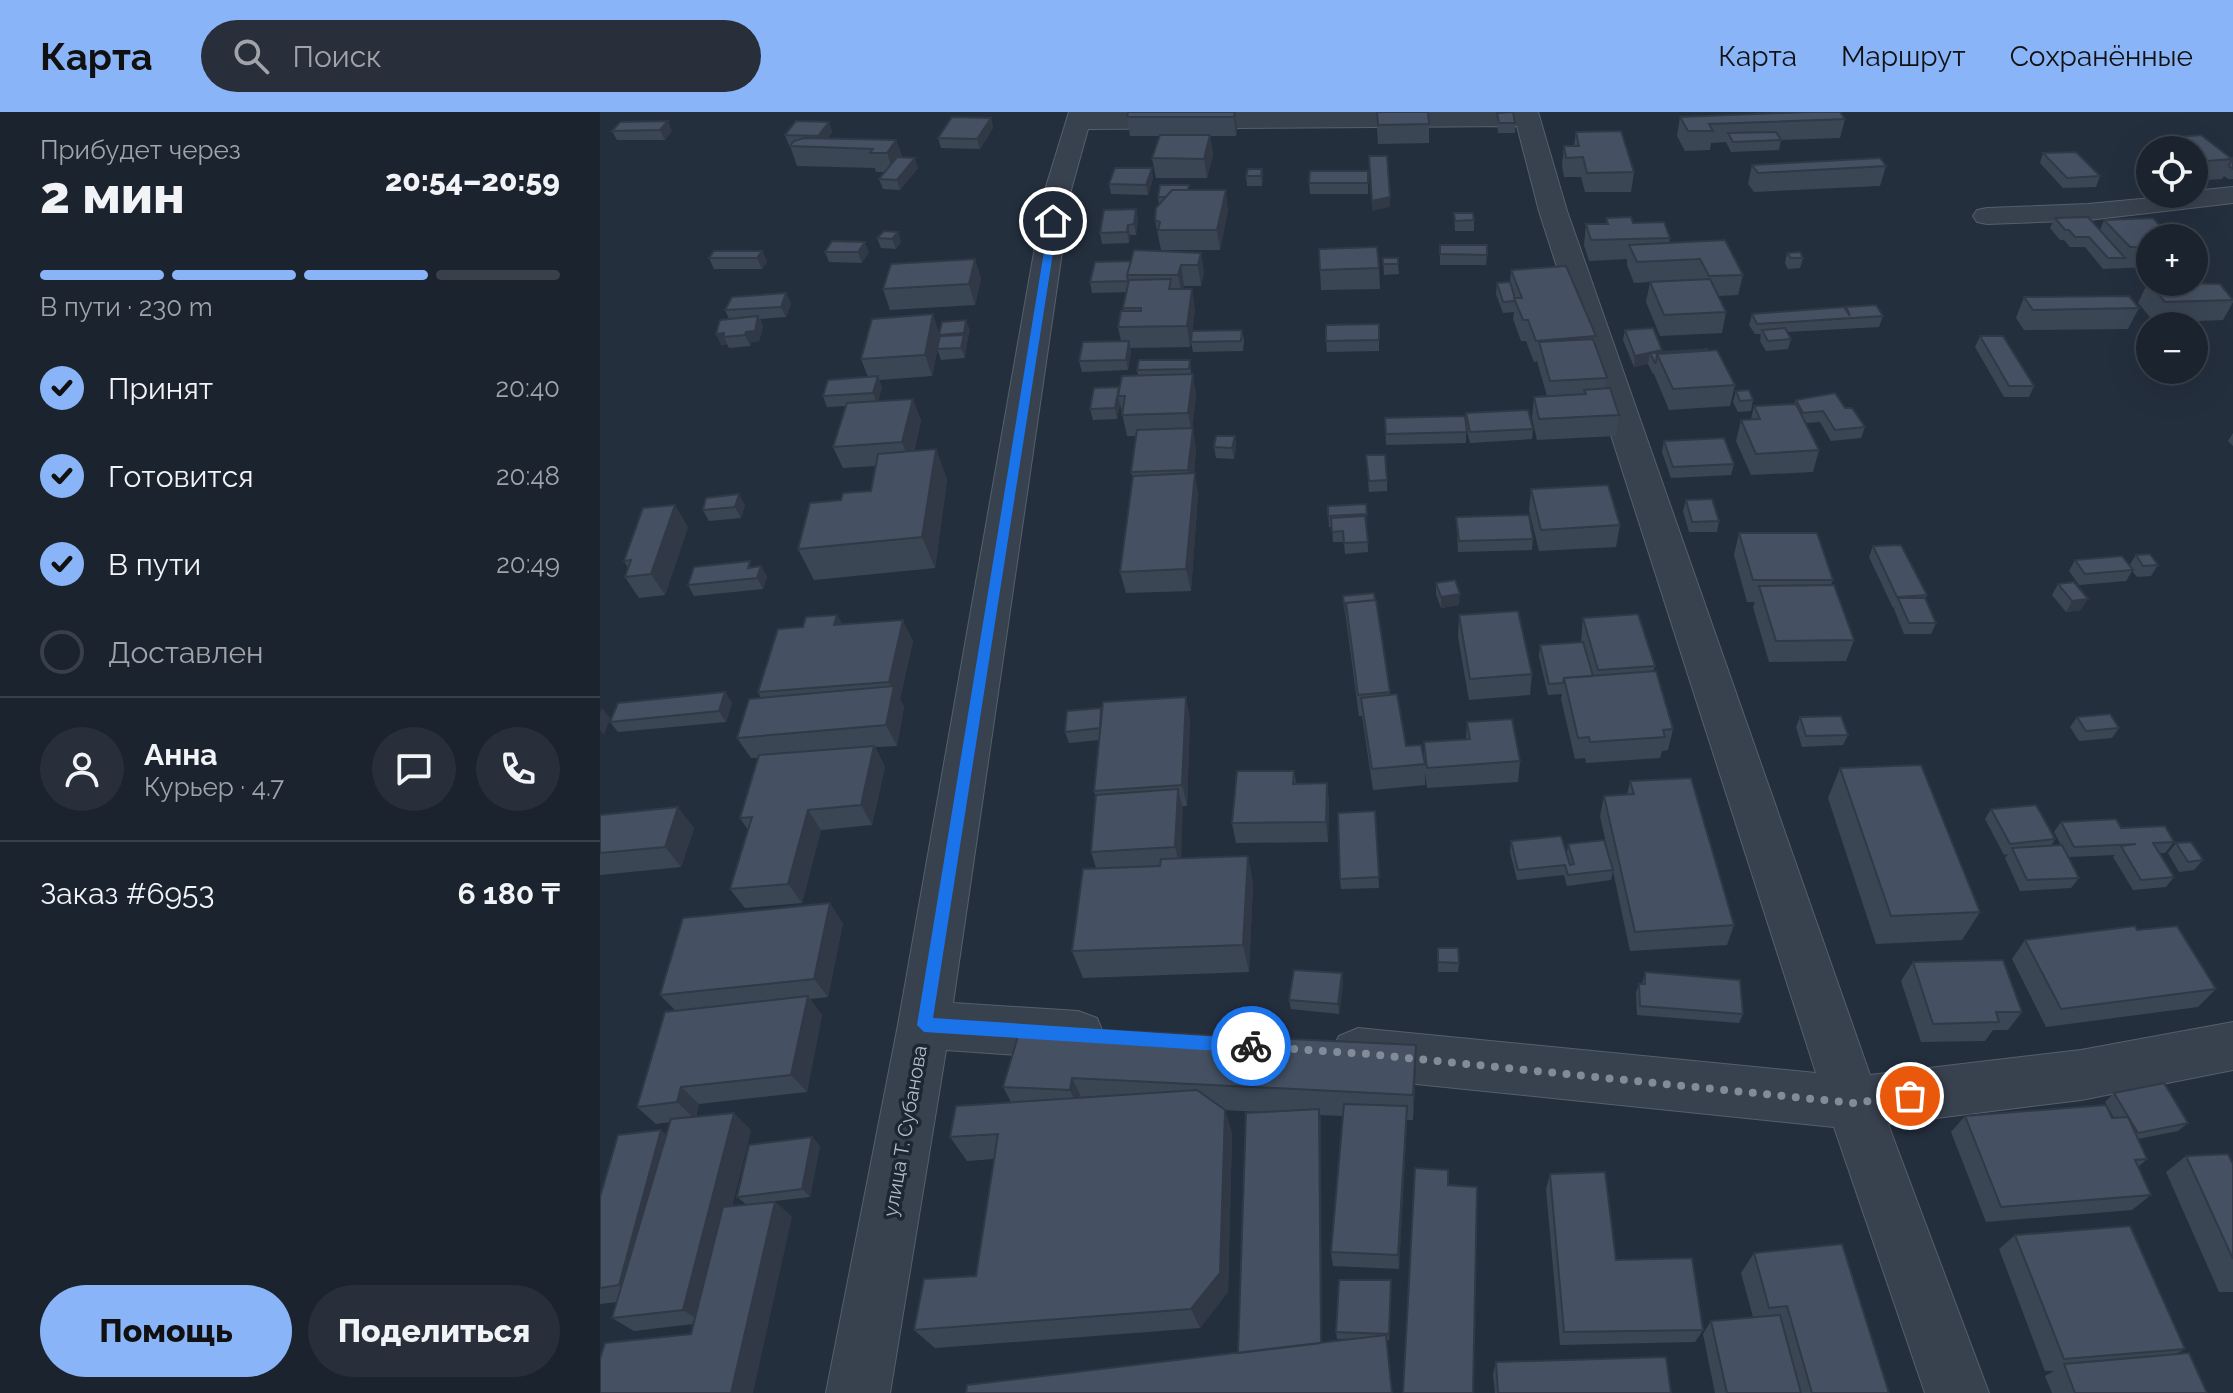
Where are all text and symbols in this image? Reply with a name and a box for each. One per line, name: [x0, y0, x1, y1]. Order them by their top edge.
search box: [201, 20, 761, 92]
text: Карта: [40, 34, 153, 79]
icon: search: [229, 34, 273, 78]
text: Поиск: [293, 39, 382, 74]
text: Карта: [1718, 40, 1797, 73]
text: Маршрут: [1841, 40, 1966, 73]
text: Сохранённые: [2010, 40, 2193, 73]
text: Прибудет через: [40, 135, 241, 165]
map controls: [2136, 136, 2208, 384]
button: locate: [2136, 136, 2208, 208]
text: 20:54–20:59: [385, 163, 560, 198]
text: 2 мин: [40, 164, 185, 225]
pin: [1019, 187, 1087, 255]
icon: home: [1031, 199, 1075, 243]
button: +: [2136, 224, 2208, 296]
text: В пути · 230 m: [40, 292, 213, 322]
button: −: [2136, 312, 2208, 384]
icon: check: [40, 366, 84, 410]
text: Принят: [108, 371, 213, 406]
text: 20:40: [496, 373, 560, 403]
icon: check: [40, 454, 84, 498]
text: Готовится: [108, 459, 254, 494]
text: 20:48: [496, 461, 560, 491]
icon: check: [40, 542, 84, 586]
text: В пути: [108, 547, 201, 582]
text: 20:49: [496, 549, 560, 579]
text: Доставлен: [108, 635, 264, 670]
button: person: [40, 727, 124, 811]
button: chat: [372, 727, 456, 811]
button: phone: [476, 727, 560, 811]
text: Анна: [144, 737, 218, 772]
text: Курьер · 4.7: [144, 772, 284, 802]
text: Заказ #6953: [40, 876, 214, 911]
text: 6 180 ₸: [457, 876, 560, 911]
courier: [1211, 1006, 1291, 1086]
icon: bike: [1229, 1024, 1273, 1068]
street label: улица Т. Субанова: [878, 1043, 932, 1219]
pin: [1876, 1062, 1944, 1130]
icon: bag: [1888, 1074, 1932, 1118]
button: Помощь: [40, 1285, 292, 1377]
button: Поделиться: [308, 1285, 560, 1377]

